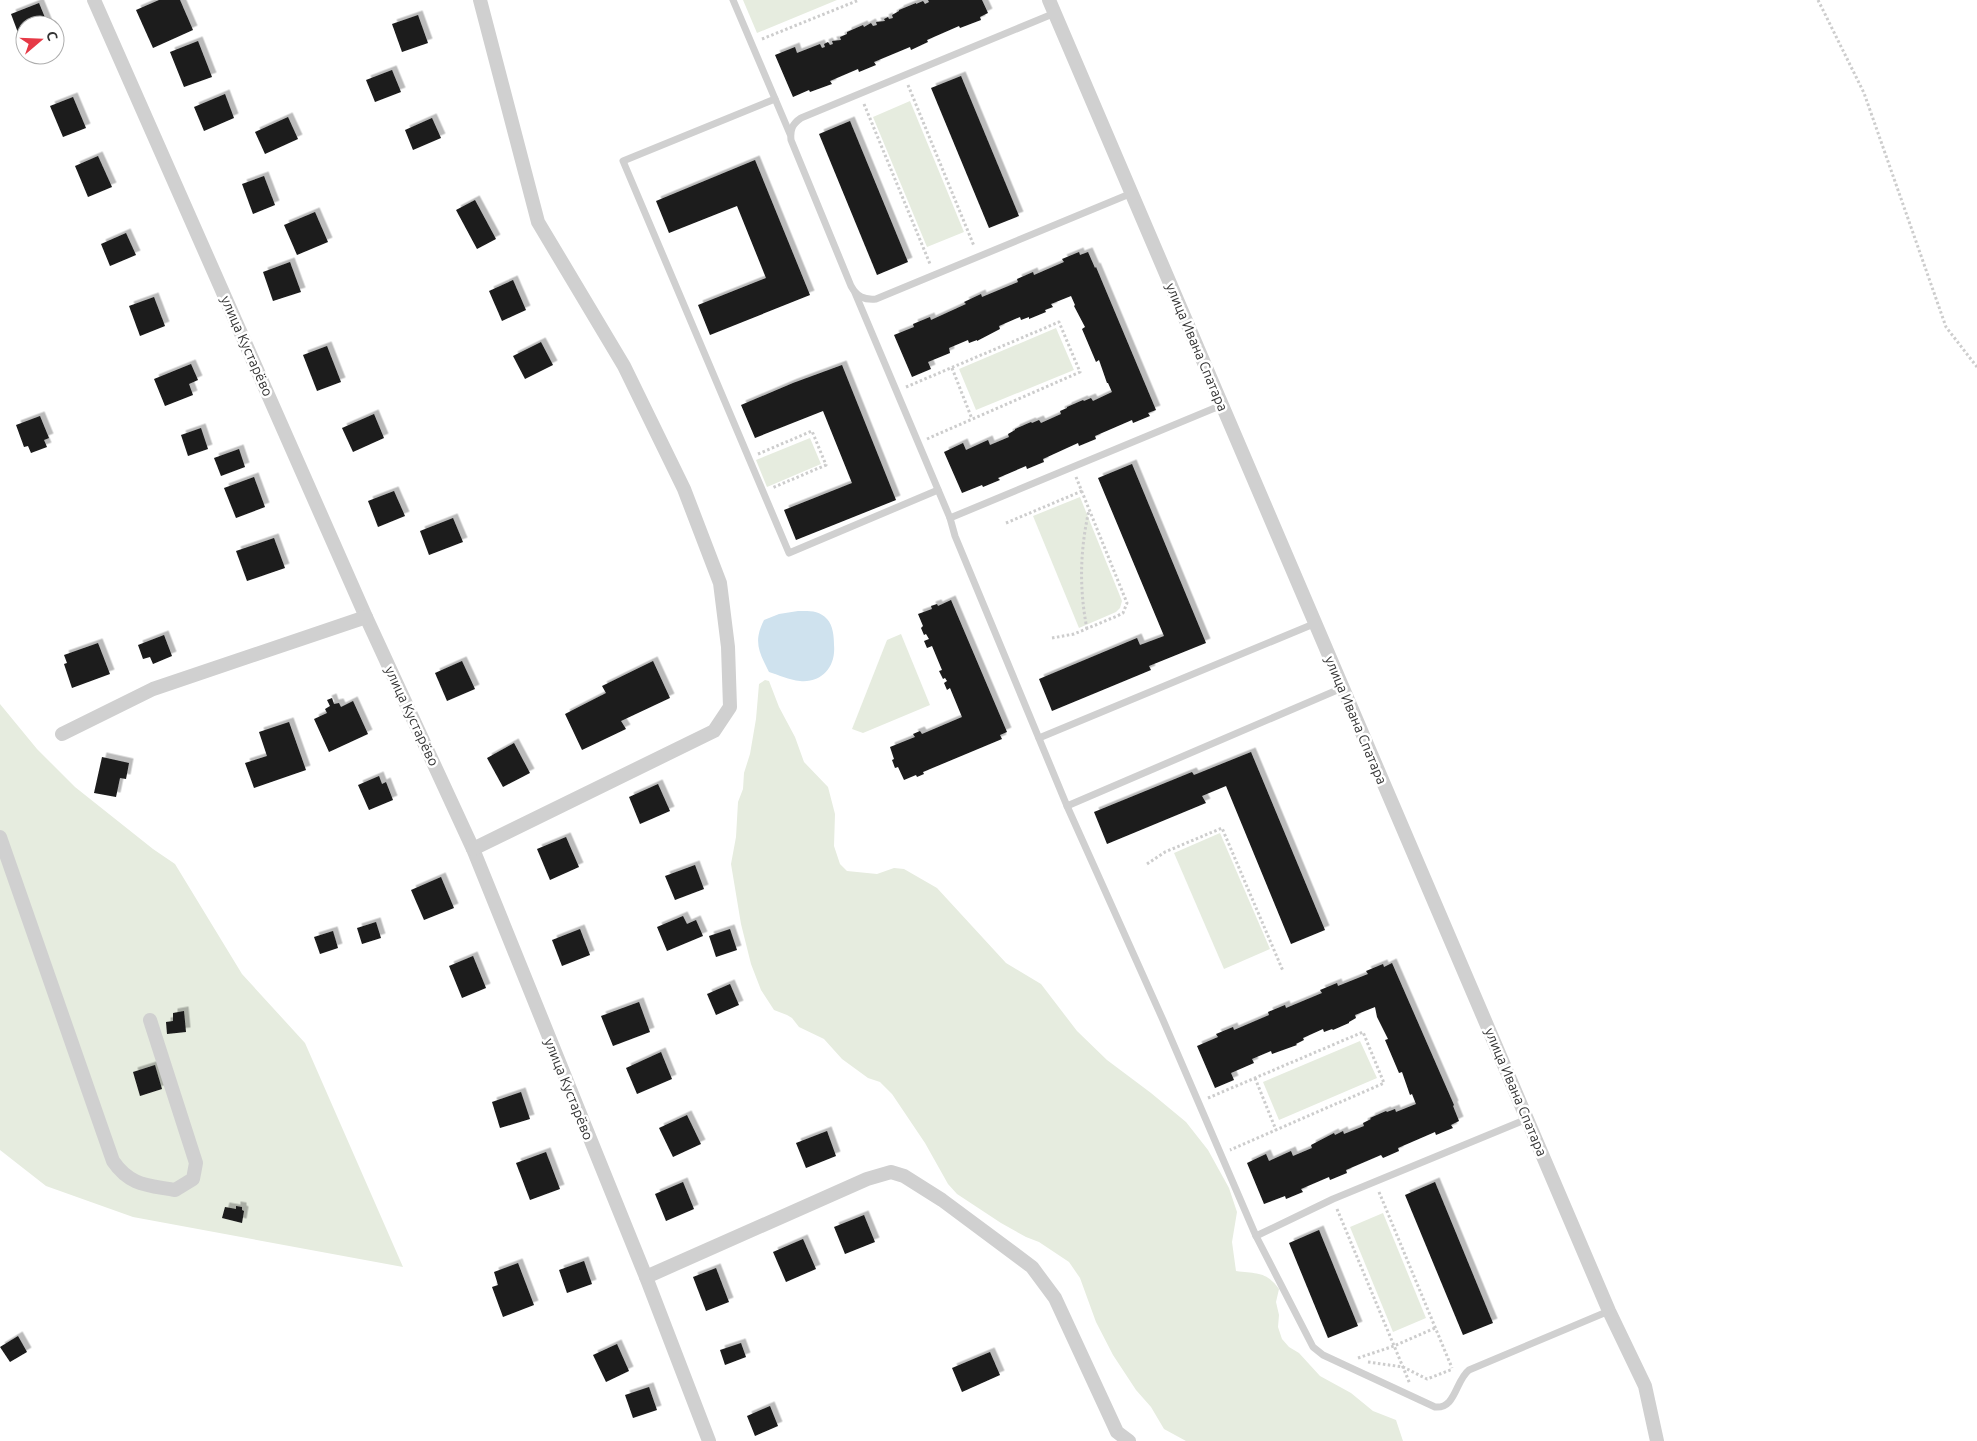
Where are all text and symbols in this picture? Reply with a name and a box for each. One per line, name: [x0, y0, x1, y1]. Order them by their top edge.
north arrow: [15, 15, 65, 65]
text: С: [43, 29, 61, 43]
street label: улица Ивана Спатара: [1163, 281, 1231, 413]
street label: улица Кустарёво: [218, 293, 276, 399]
street label: улица Ивана Спатара: [1322, 654, 1390, 786]
street label: улица Кустарёво: [382, 664, 442, 768]
street label: улица Ивана Спатара: [1482, 1026, 1550, 1158]
street label: улица Кустарёво: [541, 1036, 597, 1142]

